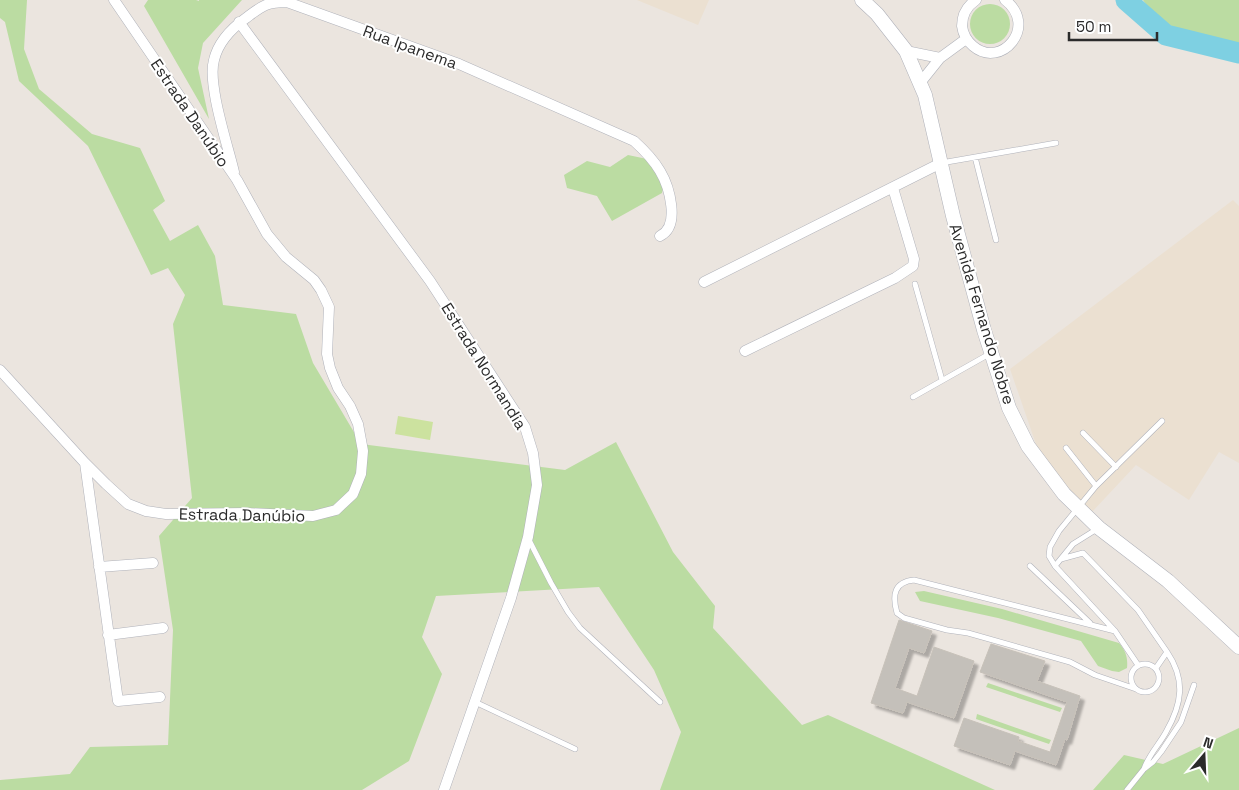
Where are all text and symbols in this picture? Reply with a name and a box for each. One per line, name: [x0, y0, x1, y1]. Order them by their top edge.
scale bar: [1069, 10, 1156, 42]
text: 50 m: [1076, 17, 1111, 36]
street label: Rua Ipanema: [360, 20, 460, 74]
street label: Estrada Danúbio: [146, 55, 234, 171]
street label: Avenida Fernando Nobre: [944, 221, 1020, 407]
street label: Estrada Normandia: [436, 299, 532, 433]
street label: Estrada Danúbio: [179, 503, 305, 527]
north arrow: [1179, 730, 1229, 780]
text: N: [1201, 733, 1216, 753]

